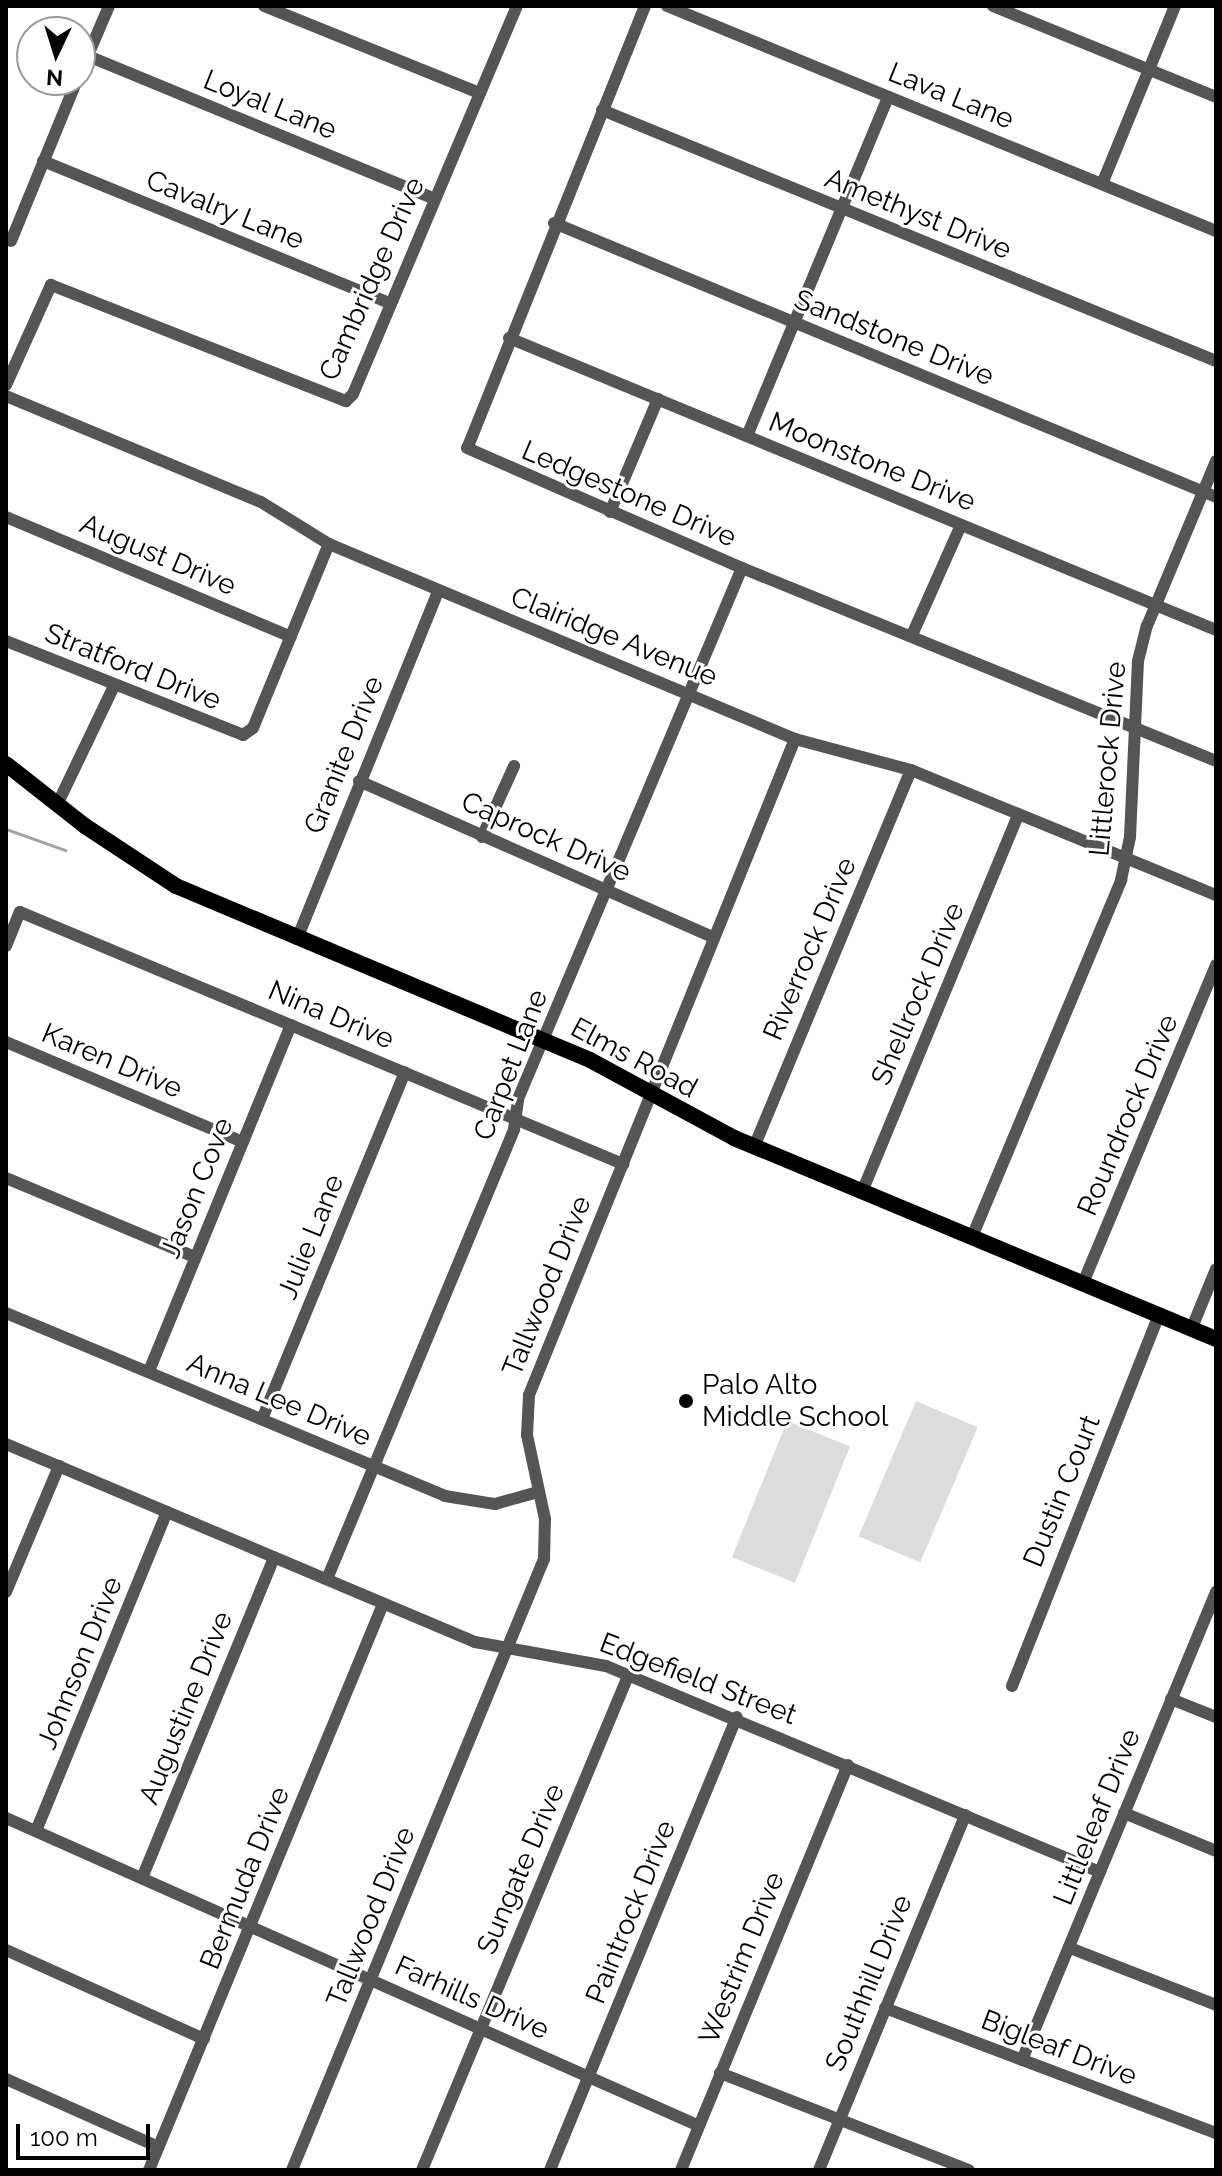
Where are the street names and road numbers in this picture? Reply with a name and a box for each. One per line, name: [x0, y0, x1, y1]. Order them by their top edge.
street label: Lava Lane: [883, 56, 1019, 136]
street label: Loyal Lane: [198, 63, 342, 147]
street label: Amethyst Drive: [820, 161, 1016, 267]
street label: Cavalry Lane: [141, 163, 309, 257]
street label: Cambridge Drive: [312, 172, 432, 386]
street label: Sandstone Drive: [789, 283, 999, 393]
street label: Moonstone Drive: [764, 405, 980, 519]
street label: Ledgestone Drive: [517, 434, 741, 554]
street label: August Drive: [75, 507, 241, 603]
street label: Clairidge Avenue: [505, 580, 723, 694]
street label: Stratford Drive: [40, 616, 226, 718]
street label: Littlerock Drive: [1083, 660, 1133, 858]
street label: Granite Drive: [297, 671, 391, 839]
street label: Caprock Drive: [456, 785, 636, 889]
street label: Riverrock Drive: [756, 853, 864, 1045]
street label: Shellrock Drive: [864, 898, 972, 1090]
street label: Nina Drive: [263, 974, 399, 1056]
street label: Carpet Lane: [467, 985, 555, 1145]
street label: Roundrock Drive: [1071, 1009, 1185, 1221]
street label: Elms Road: [565, 1011, 703, 1105]
street label: Karen Drive: [37, 1016, 187, 1106]
street label: Jason Cove: [154, 1113, 240, 1263]
street label: Julie Lane: [271, 1170, 351, 1304]
street label: Tallwood Drive: [496, 1191, 598, 1381]
street label: Anna Lee Drive: [182, 1346, 376, 1454]
street label: Dustin Court: [1016, 1410, 1108, 1572]
street label: Johnson Drive: [30, 1572, 130, 1754]
street label: Augustine Drive: [132, 1607, 240, 1809]
street label: Edgefield Street: [595, 1626, 801, 1732]
street label: Littleleaf Drive: [1046, 1724, 1148, 1910]
street label: Sungate Drive: [470, 1779, 572, 1959]
street label: Bermuda Drive: [193, 1782, 297, 1974]
street label: Paintrock Drive: [579, 1816, 683, 2008]
street label: Tallwood Drive: [320, 1822, 422, 2012]
street label: Westrim Drive: [692, 1867, 792, 2049]
street label: Southhill Drive: [818, 1890, 920, 2076]
street label: Farhills Drive: [390, 1949, 554, 2047]
street label: Bigleaf Drive: [976, 2003, 1142, 2093]

